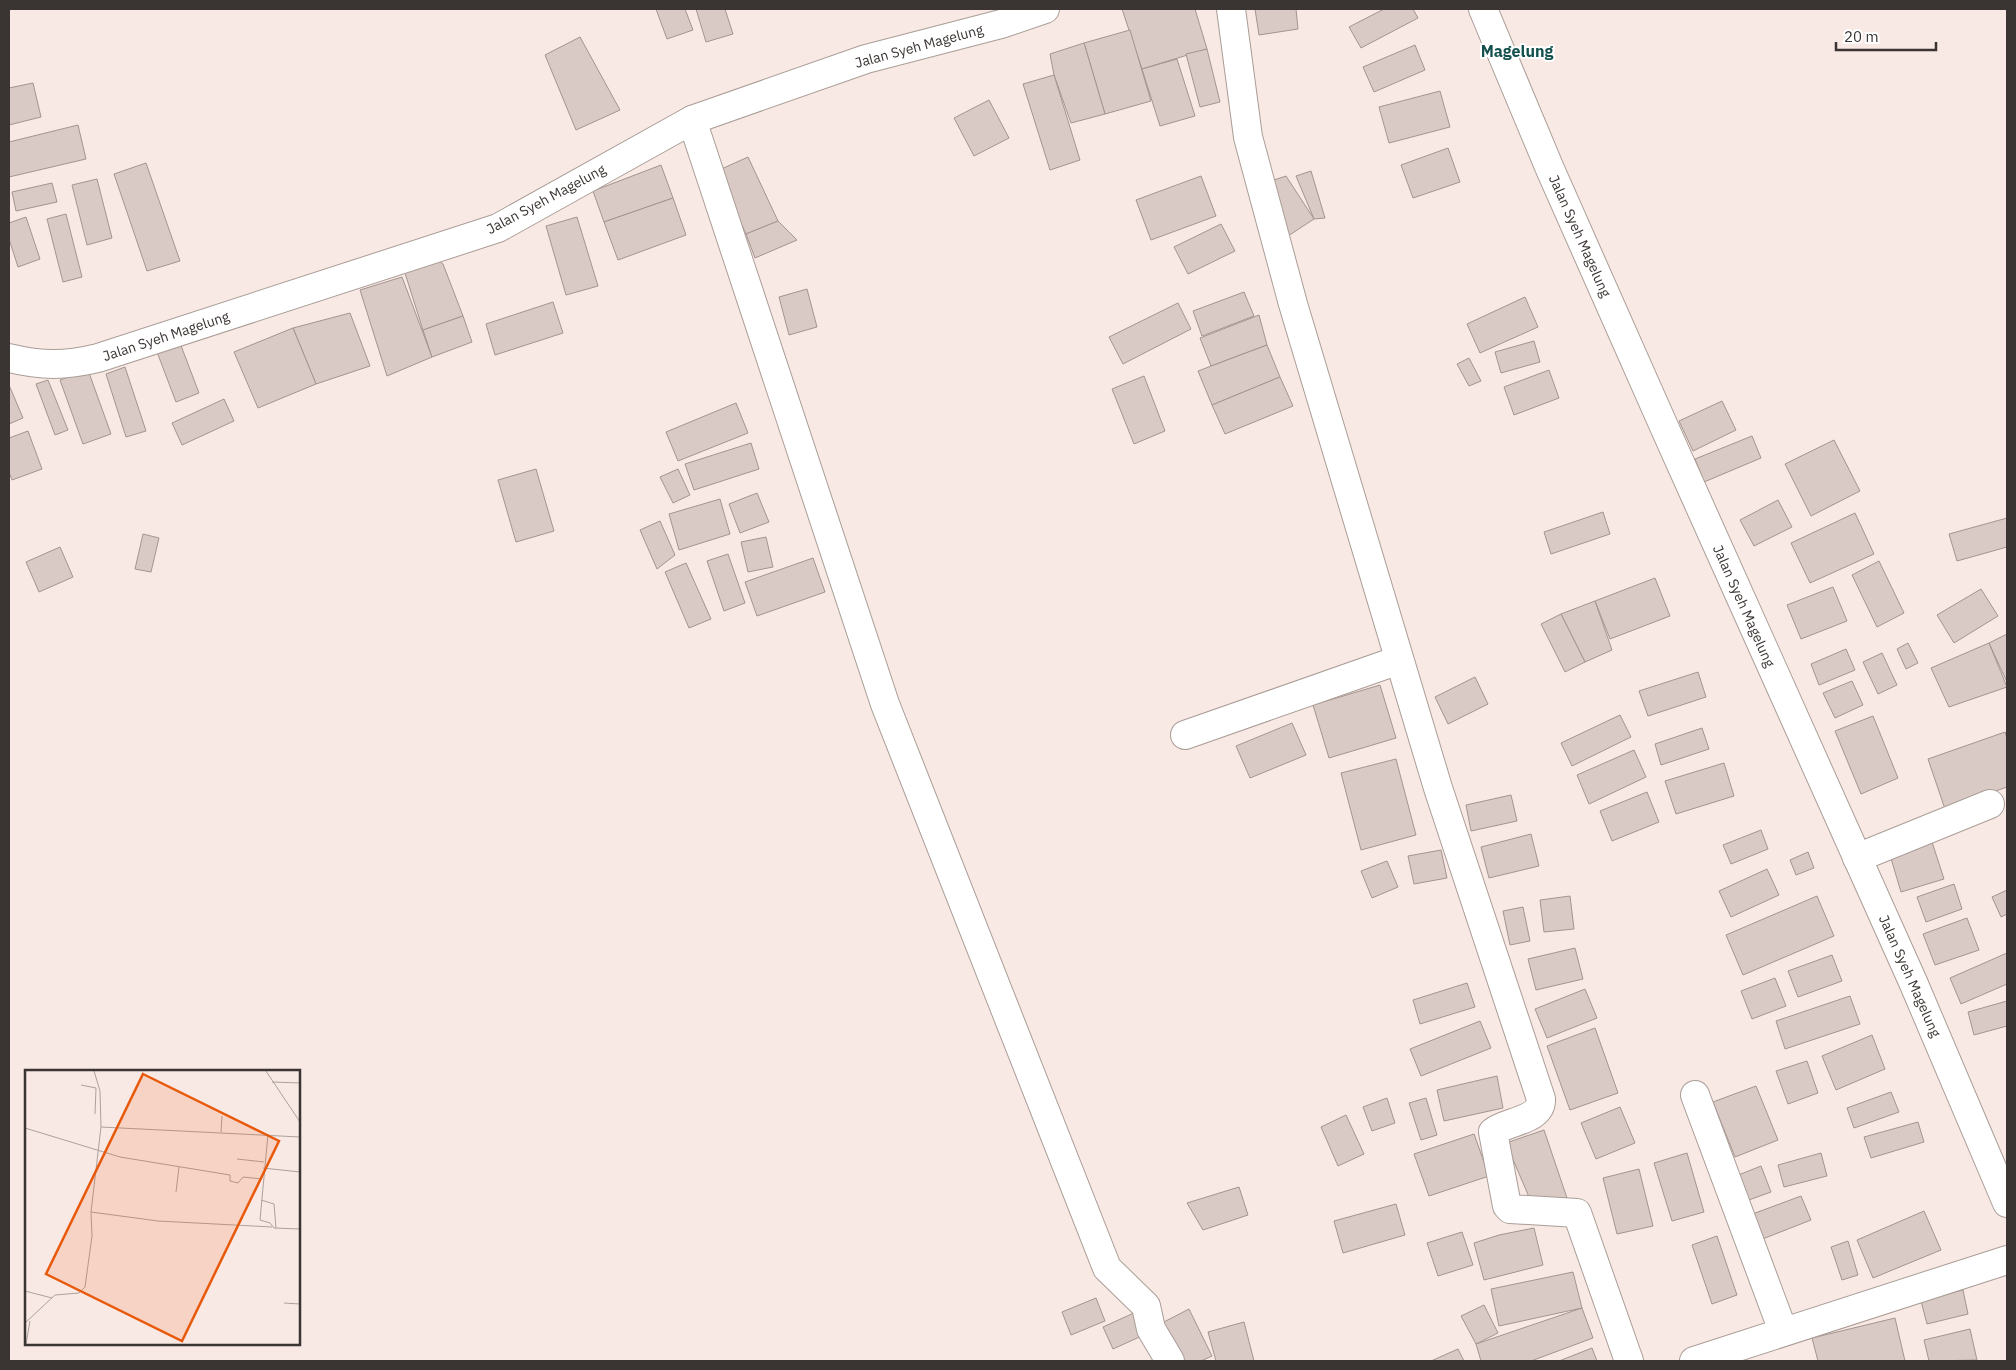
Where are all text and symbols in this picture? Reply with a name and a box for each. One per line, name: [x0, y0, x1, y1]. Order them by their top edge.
street label: Jalan Syeh Magelung: [853, 20, 986, 72]
scale bar: [1836, 20, 1936, 52]
text: 20 m: [1844, 27, 1879, 46]
district label: Magelung: [1481, 41, 1554, 61]
street label: Jalan Syeh Magelung: [483, 160, 609, 238]
street label: Jalan Syeh Magelung: [1545, 172, 1615, 301]
street label: Jalan Syeh Magelung: [100, 307, 232, 365]
street label: Jalan Syeh Magelung: [1709, 542, 1779, 671]
street label: Jalan Syeh Magelung: [1875, 912, 1945, 1041]
inset map: [25, 1070, 300, 1345]

